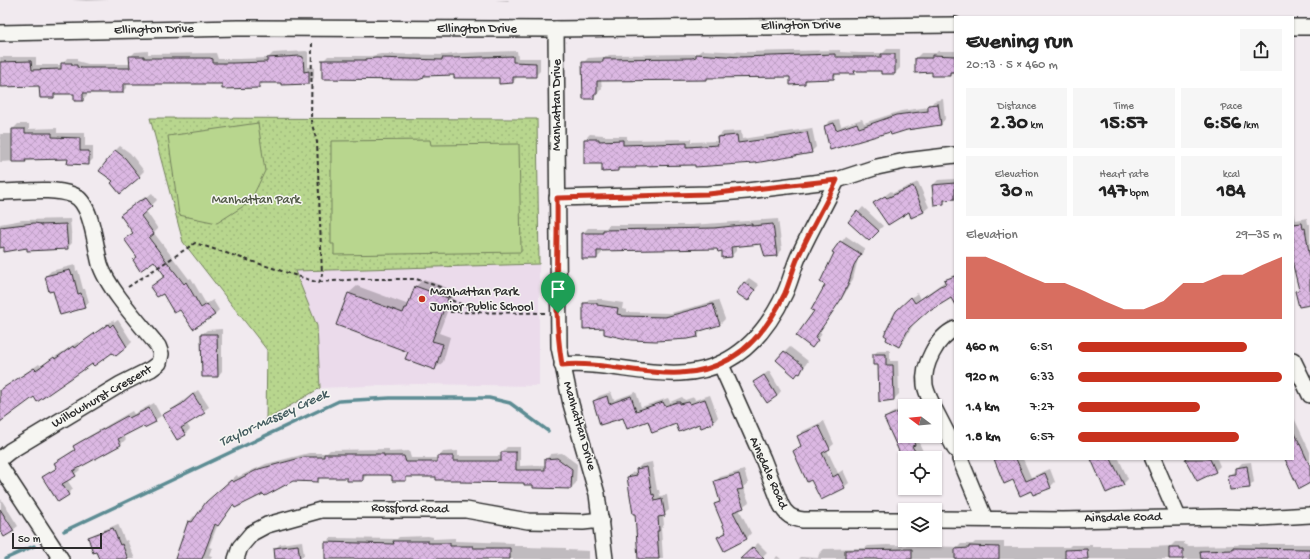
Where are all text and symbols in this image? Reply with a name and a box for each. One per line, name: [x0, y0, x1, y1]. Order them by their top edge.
street label: Ellington Drive: [761, 18, 841, 34]
street label: Ellington Drive: [114, 22, 194, 38]
street label: Ellington Drive: [437, 22, 517, 37]
button: share: [1240, 29, 1282, 71]
text: Evening run: [966, 30, 1073, 56]
text: 20:13 · 5 × 460 m: [966, 58, 1058, 73]
street label: Manhattan Drive: [550, 59, 565, 151]
text: Distance: [997, 101, 1036, 113]
text: Time: [1114, 101, 1134, 113]
text: Pace: [1221, 101, 1242, 113]
text: 2.30: [990, 113, 1028, 136]
text: 15:57: [1101, 113, 1147, 136]
text: 6:56: [1204, 113, 1241, 136]
text: km: [1028, 120, 1043, 132]
text: /km: [1241, 120, 1259, 132]
text: Elevation: [995, 169, 1039, 181]
text: Heart rate: [1099, 169, 1149, 181]
text: kcal: [1223, 169, 1240, 181]
text: 30: [1001, 181, 1022, 204]
text: 147: [1099, 181, 1127, 204]
text: 184: [1217, 181, 1246, 204]
text: m: [1022, 188, 1033, 200]
text: bpm: [1127, 188, 1149, 200]
park label: Manhattan Park: [212, 193, 301, 208]
text: Elevation: [966, 228, 1018, 243]
text: 29–35 m: [1235, 228, 1282, 243]
pin: [541, 272, 575, 313]
icon: arrive: [547, 278, 569, 300]
place label: Manhattan Park Junior Public School: [430, 285, 534, 315]
marker: Manhattan Park Junior Public School: [417, 294, 427, 304]
text: 460 m: [966, 340, 998, 355]
text: 6:51: [1030, 340, 1053, 355]
street label: Willowhurst Crescent: [49, 361, 156, 432]
text: 920 m: [966, 370, 999, 385]
text: 6:33: [1030, 370, 1054, 385]
street label: Manhattan Drive: [559, 380, 599, 473]
water label: Taylor-Massey Creek: [217, 386, 333, 452]
north arrow: [898, 399, 942, 443]
map controls: [898, 399, 942, 547]
text: 1.4 km: [966, 400, 1000, 415]
text: 7:27: [1030, 400, 1054, 415]
text: 1.8 km: [966, 430, 1001, 445]
text: 6:57: [1030, 430, 1054, 445]
street label: Ainsdale Road: [745, 435, 791, 513]
button: locate: [898, 451, 942, 495]
street label: Rossford Road: [371, 501, 450, 517]
button: layers: [898, 503, 942, 547]
street label: Ainsdale Road: [1084, 510, 1163, 526]
scale bar: [12, 531, 102, 550]
text: 50 m: [18, 534, 40, 546]

